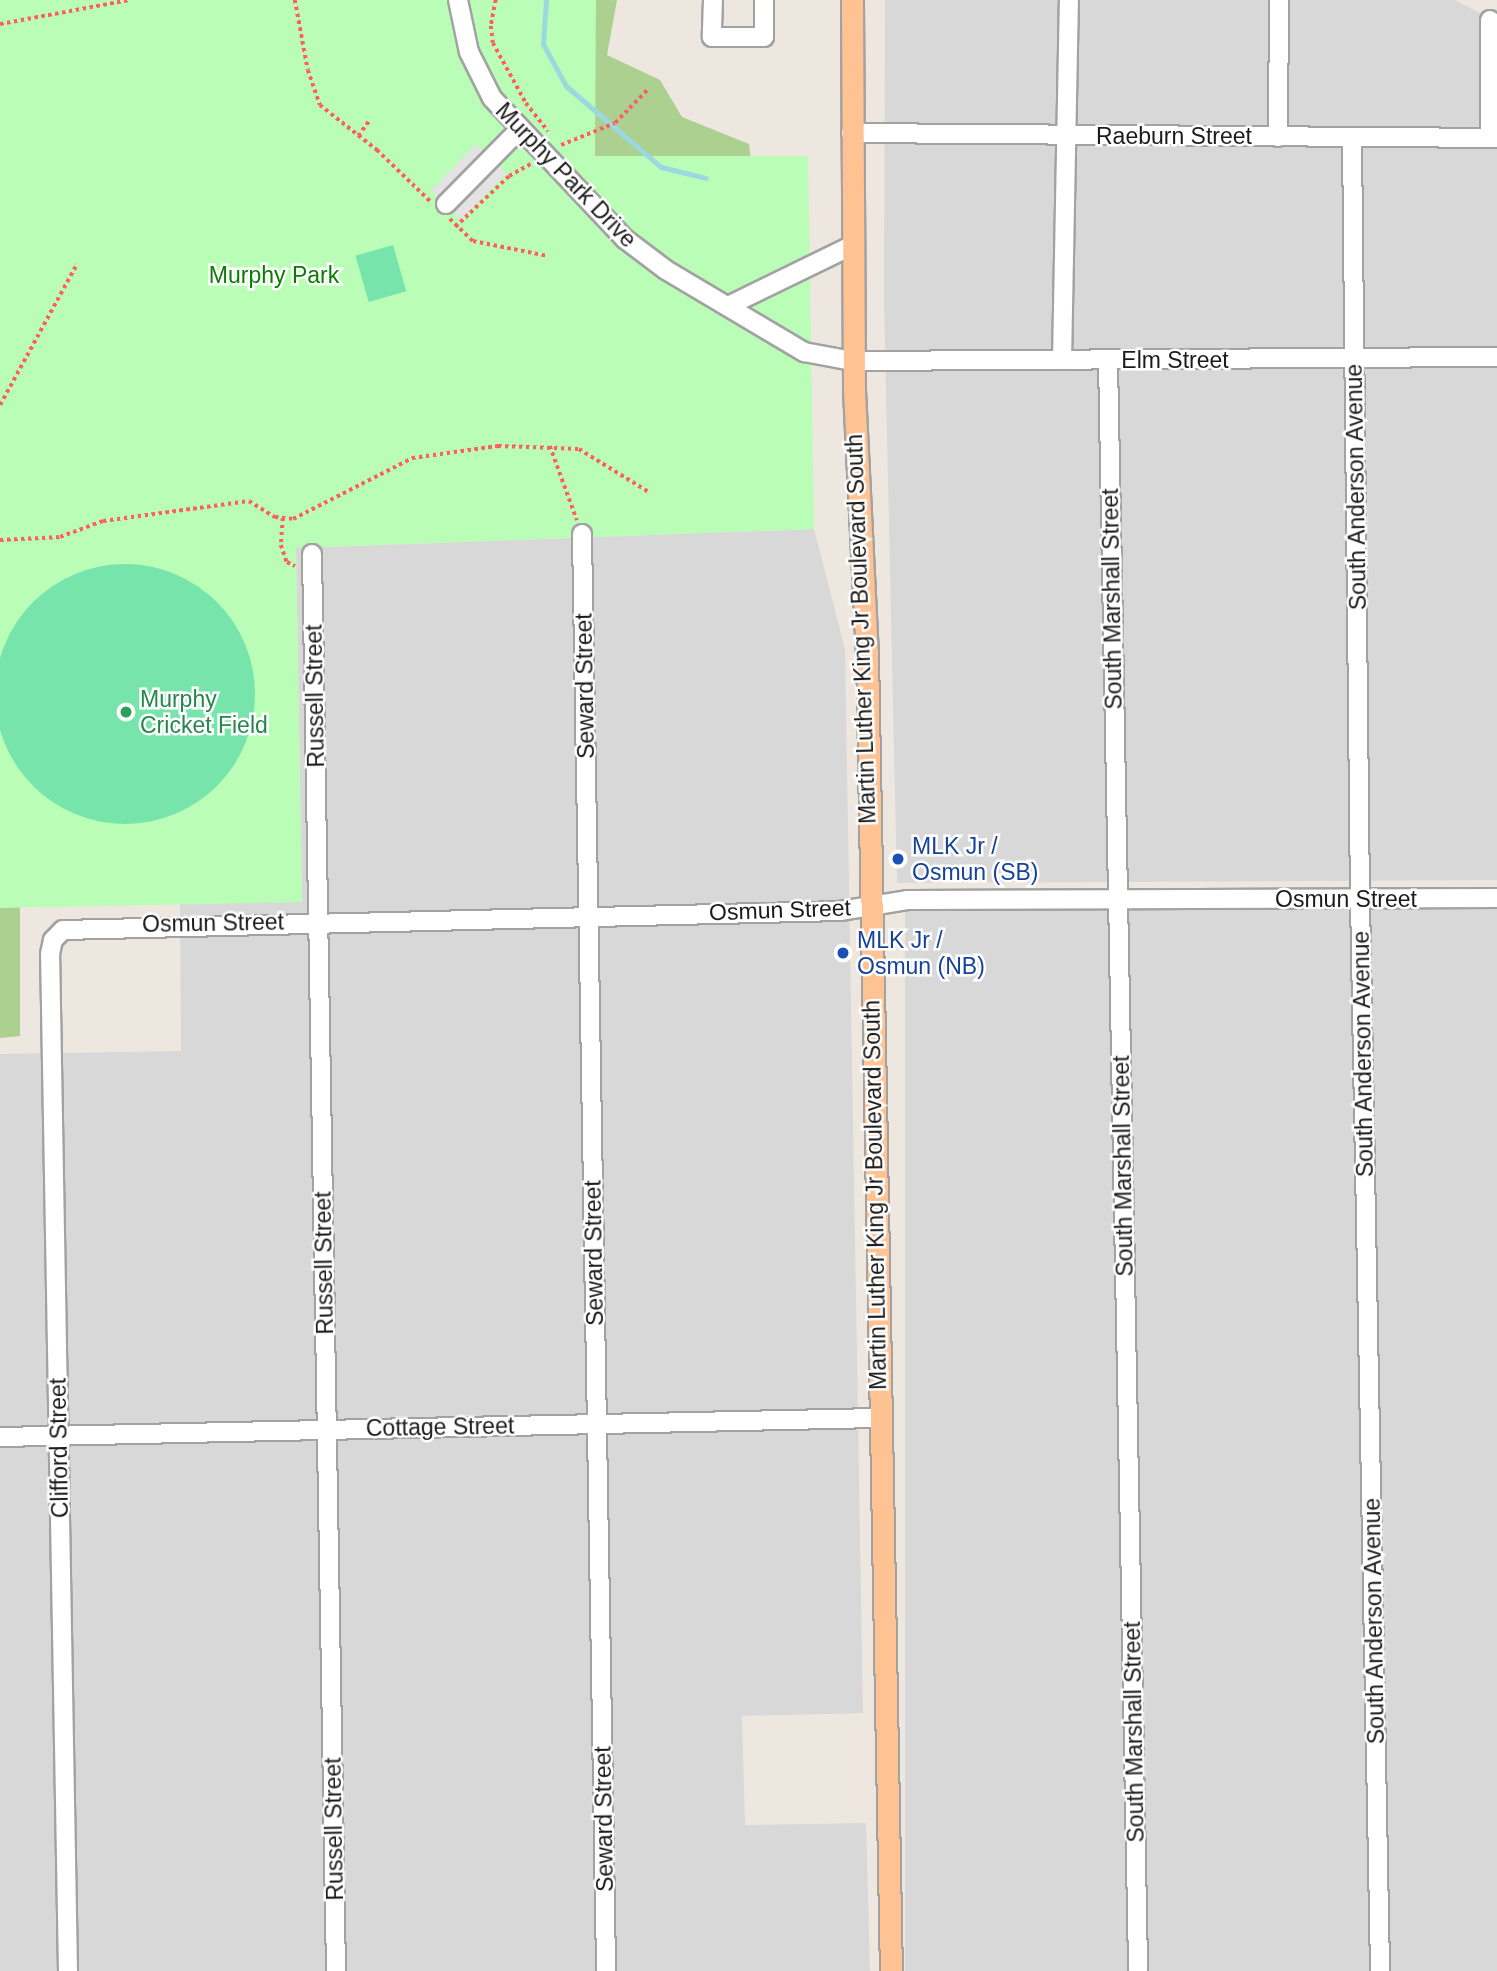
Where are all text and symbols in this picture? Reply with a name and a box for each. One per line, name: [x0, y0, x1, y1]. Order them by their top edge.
street label: Murphy Park Drive: [490, 97, 642, 253]
street label: Raeburn Street: [1096, 122, 1252, 150]
park label: Murphy Park: [209, 261, 339, 289]
street label: Elm Street: [1121, 346, 1229, 374]
street label: South Anderson Avenue: [1340, 362, 1372, 612]
street label: Martin Luther King Jr Boulevard South: [840, 434, 882, 824]
street label: South Marshall Street: [1096, 488, 1128, 710]
street label: Seward Street: [570, 613, 600, 759]
street label: Russell Street: [300, 624, 330, 768]
place label: Murphy Cricket Field: [140, 685, 268, 739]
marker: Murphy Cricket Field: [118, 704, 134, 720]
place label: MLK Jr / Osmun (SB): [912, 832, 1039, 886]
marker: MLK Jr / Osmun (SB): [890, 851, 906, 867]
street label: Osmun Street: [1275, 885, 1417, 913]
street label: Osmun Street: [709, 894, 851, 926]
street label: Osmun Street: [142, 908, 284, 938]
place label: MLK Jr / Osmun (NB): [857, 926, 985, 980]
street label: South Anderson Avenue: [1347, 929, 1379, 1179]
marker: MLK Jr / Osmun (NB): [835, 945, 851, 961]
street label: Martin Luther King Jr Boulevard South: [858, 1000, 892, 1390]
street label: South Marshall Street: [1107, 1055, 1139, 1277]
street label: Seward Street: [579, 1180, 609, 1326]
street label: Russell Street: [309, 1191, 339, 1335]
street label: Clifford Street: [44, 1378, 74, 1518]
street label: Cottage Street: [366, 1412, 514, 1442]
street label: South Anderson Avenue: [1358, 1496, 1390, 1746]
street label: South Marshall Street: [1118, 1621, 1150, 1843]
street label: Seward Street: [589, 1746, 619, 1892]
street label: Russell Street: [319, 1757, 349, 1901]

